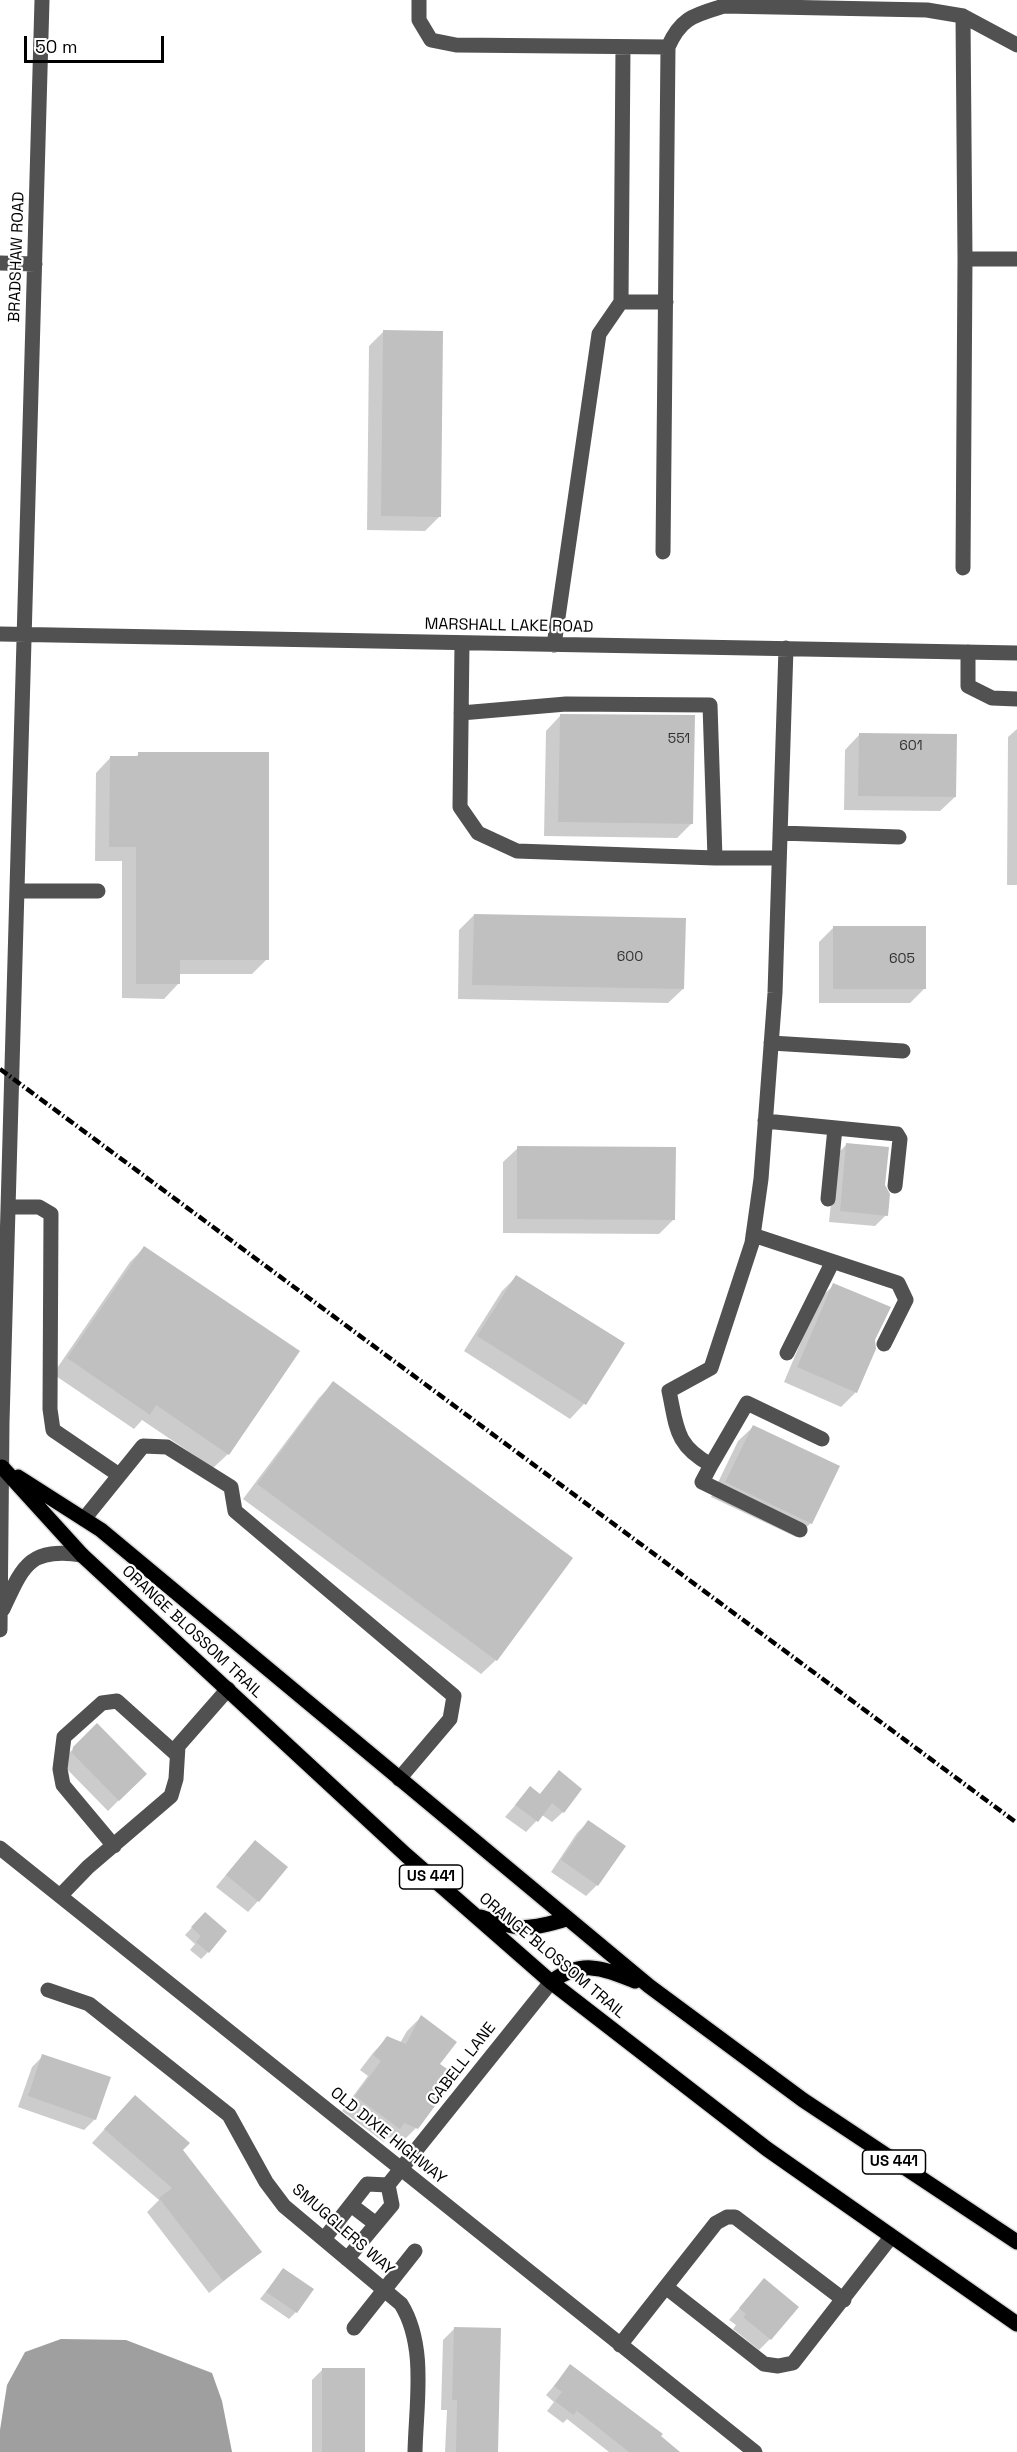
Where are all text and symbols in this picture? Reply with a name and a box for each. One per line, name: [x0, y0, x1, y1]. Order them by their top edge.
scale bar: [27, 24, 166, 62]
text: 50 m: [35, 35, 77, 58]
street label: BRADSHAW ROAD: [5, 191, 29, 323]
street label: MARSHALL LAKE ROAD: [424, 615, 594, 637]
house number: 551: [668, 731, 690, 747]
house number: 601: [899, 738, 923, 754]
house number: 600: [617, 949, 643, 965]
house number: 605: [889, 951, 915, 967]
street label: ORANGE BLOSSOM TRAIL: [118, 1562, 266, 1702]
road number: US 441: [400, 1865, 462, 1889]
street label: ORANGE BLOSSOM TRAIL: [475, 1889, 629, 2023]
street label: CABELL LANE: [424, 2019, 500, 2109]
street label: OLD DIXIE HIGHWAY: [326, 2083, 450, 2189]
road number: US 441: [862, 2150, 926, 2174]
street label: SMUGGLERS WAY: [288, 2180, 398, 2280]

